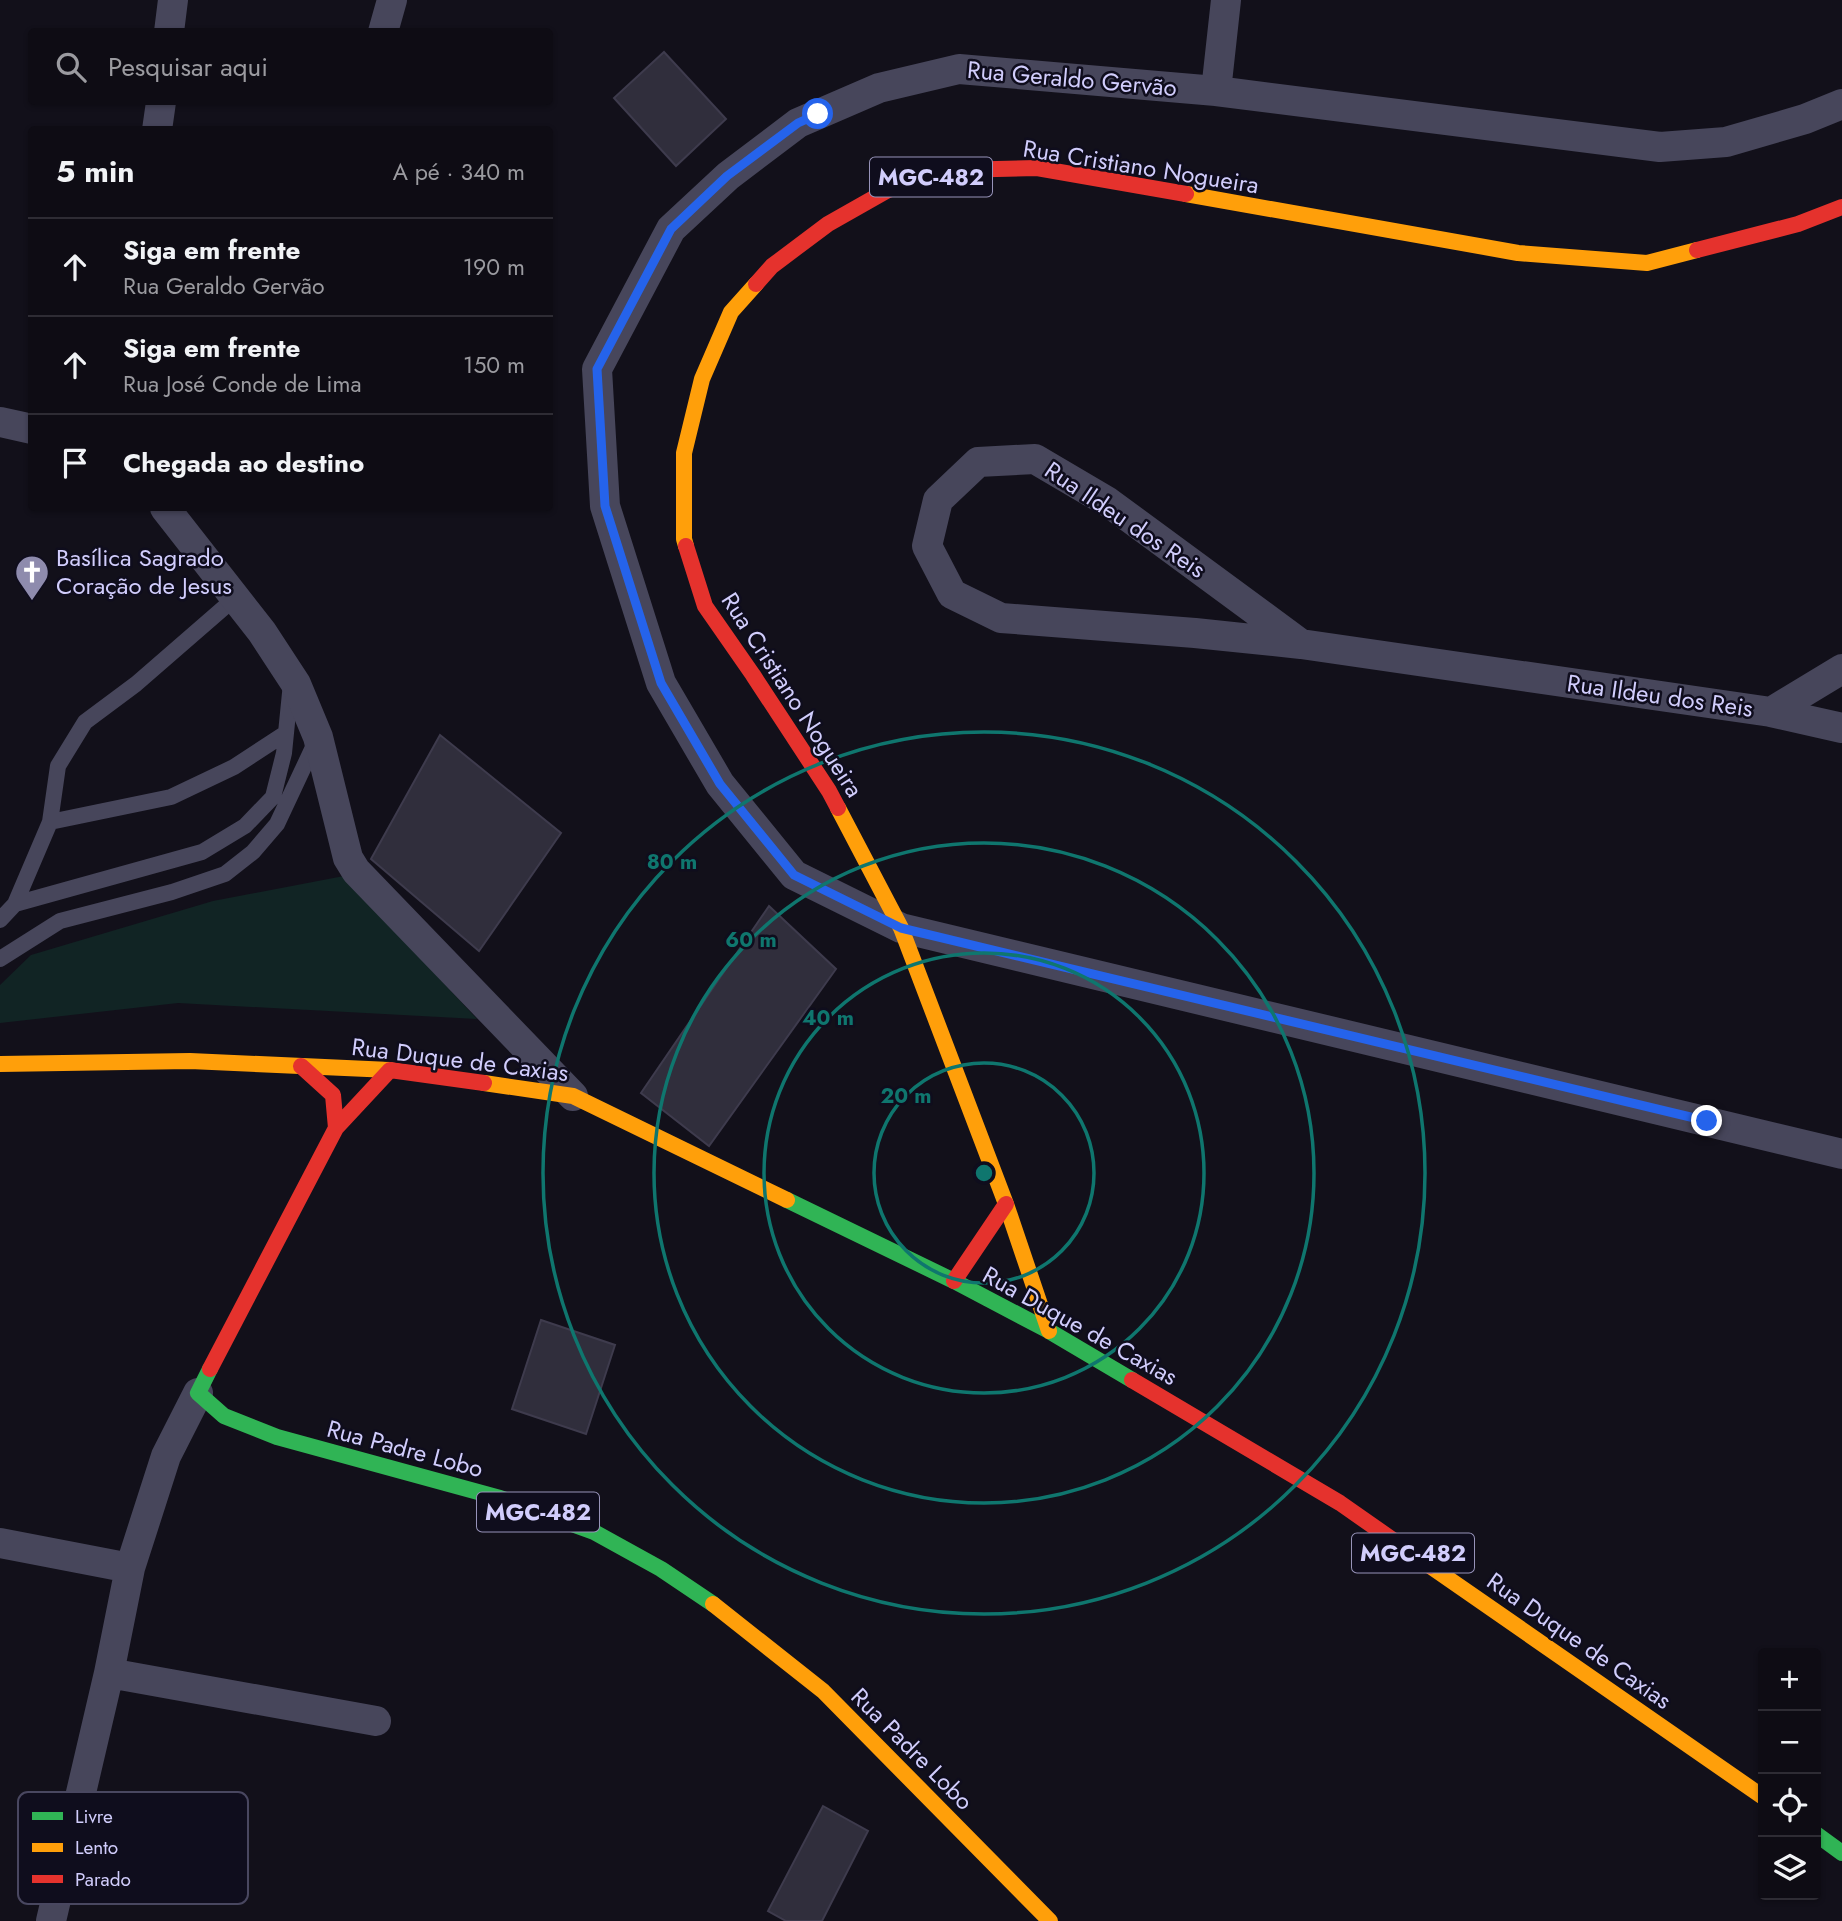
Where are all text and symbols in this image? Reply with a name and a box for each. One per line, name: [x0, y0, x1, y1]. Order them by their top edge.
search box: [28, 28, 553, 105]
icon: search: [52, 48, 90, 86]
text: Pesquisar aqui: [108, 48, 268, 86]
street label: Rua Geraldo Gervão: [966, 52, 1178, 105]
route start: [802, 98, 833, 129]
street label: Rua Cristiano Nogueira: [1021, 131, 1261, 202]
text: 5 min: [56, 150, 134, 193]
text: A pé · 340 m: [393, 155, 525, 189]
road number: MGC-482: [870, 158, 992, 196]
text: Siga em frente: [123, 231, 300, 269]
icon: ahead: [56, 248, 94, 286]
text: 190 m: [463, 250, 525, 284]
text: Rua Geraldo Gervão: [123, 269, 324, 303]
text: Siga em frente: [123, 329, 300, 367]
icon: ahead: [56, 346, 94, 384]
text: 150 m: [463, 348, 525, 382]
text: Rua José Conde de Lima: [123, 367, 361, 401]
icon: arrive: [56, 444, 94, 482]
text: Chegada ao destino: [123, 444, 364, 482]
street label: Rua Ildeu dos Reis: [1038, 453, 1213, 586]
place label: Basílica Sagrado Coração de Jesus: [56, 540, 232, 603]
church icon: Basílica Sagrado Coração de Jesus: [13, 553, 51, 602]
street label: Rua Cristiano Nogueira: [713, 585, 872, 804]
street label: Rua Ildeu dos Reis: [1565, 665, 1755, 726]
text: 80 m: [647, 847, 697, 877]
text: 60 m: [725, 925, 777, 955]
text: 40 m: [802, 1003, 854, 1033]
street label: Rua Duque de Caxias: [350, 1029, 571, 1090]
text: 20 m: [880, 1081, 932, 1111]
route end: [1691, 1105, 1722, 1136]
centre of rings: [972, 1161, 996, 1185]
street label: Rua Duque de Caxias: [976, 1257, 1184, 1394]
street label: Rua Padre Lobo: [323, 1411, 487, 1486]
road number: MGC-482: [477, 1492, 599, 1532]
road number: MGC-482: [1352, 1534, 1474, 1572]
street label: Rua Duque de Caxias: [1480, 1564, 1679, 1718]
map controls: [1758, 1648, 1821, 1900]
button: +: [1758, 1648, 1821, 1711]
street label: Rua Padre Lobo: [843, 1680, 981, 1818]
button: −: [1758, 1711, 1821, 1774]
button: locate: [1758, 1774, 1821, 1837]
legend: [18, 1792, 248, 1904]
text: Livre: [75, 1803, 113, 1830]
text: Lento: [75, 1834, 118, 1861]
button: layers: [1758, 1837, 1821, 1900]
text: Parado: [75, 1866, 131, 1893]

